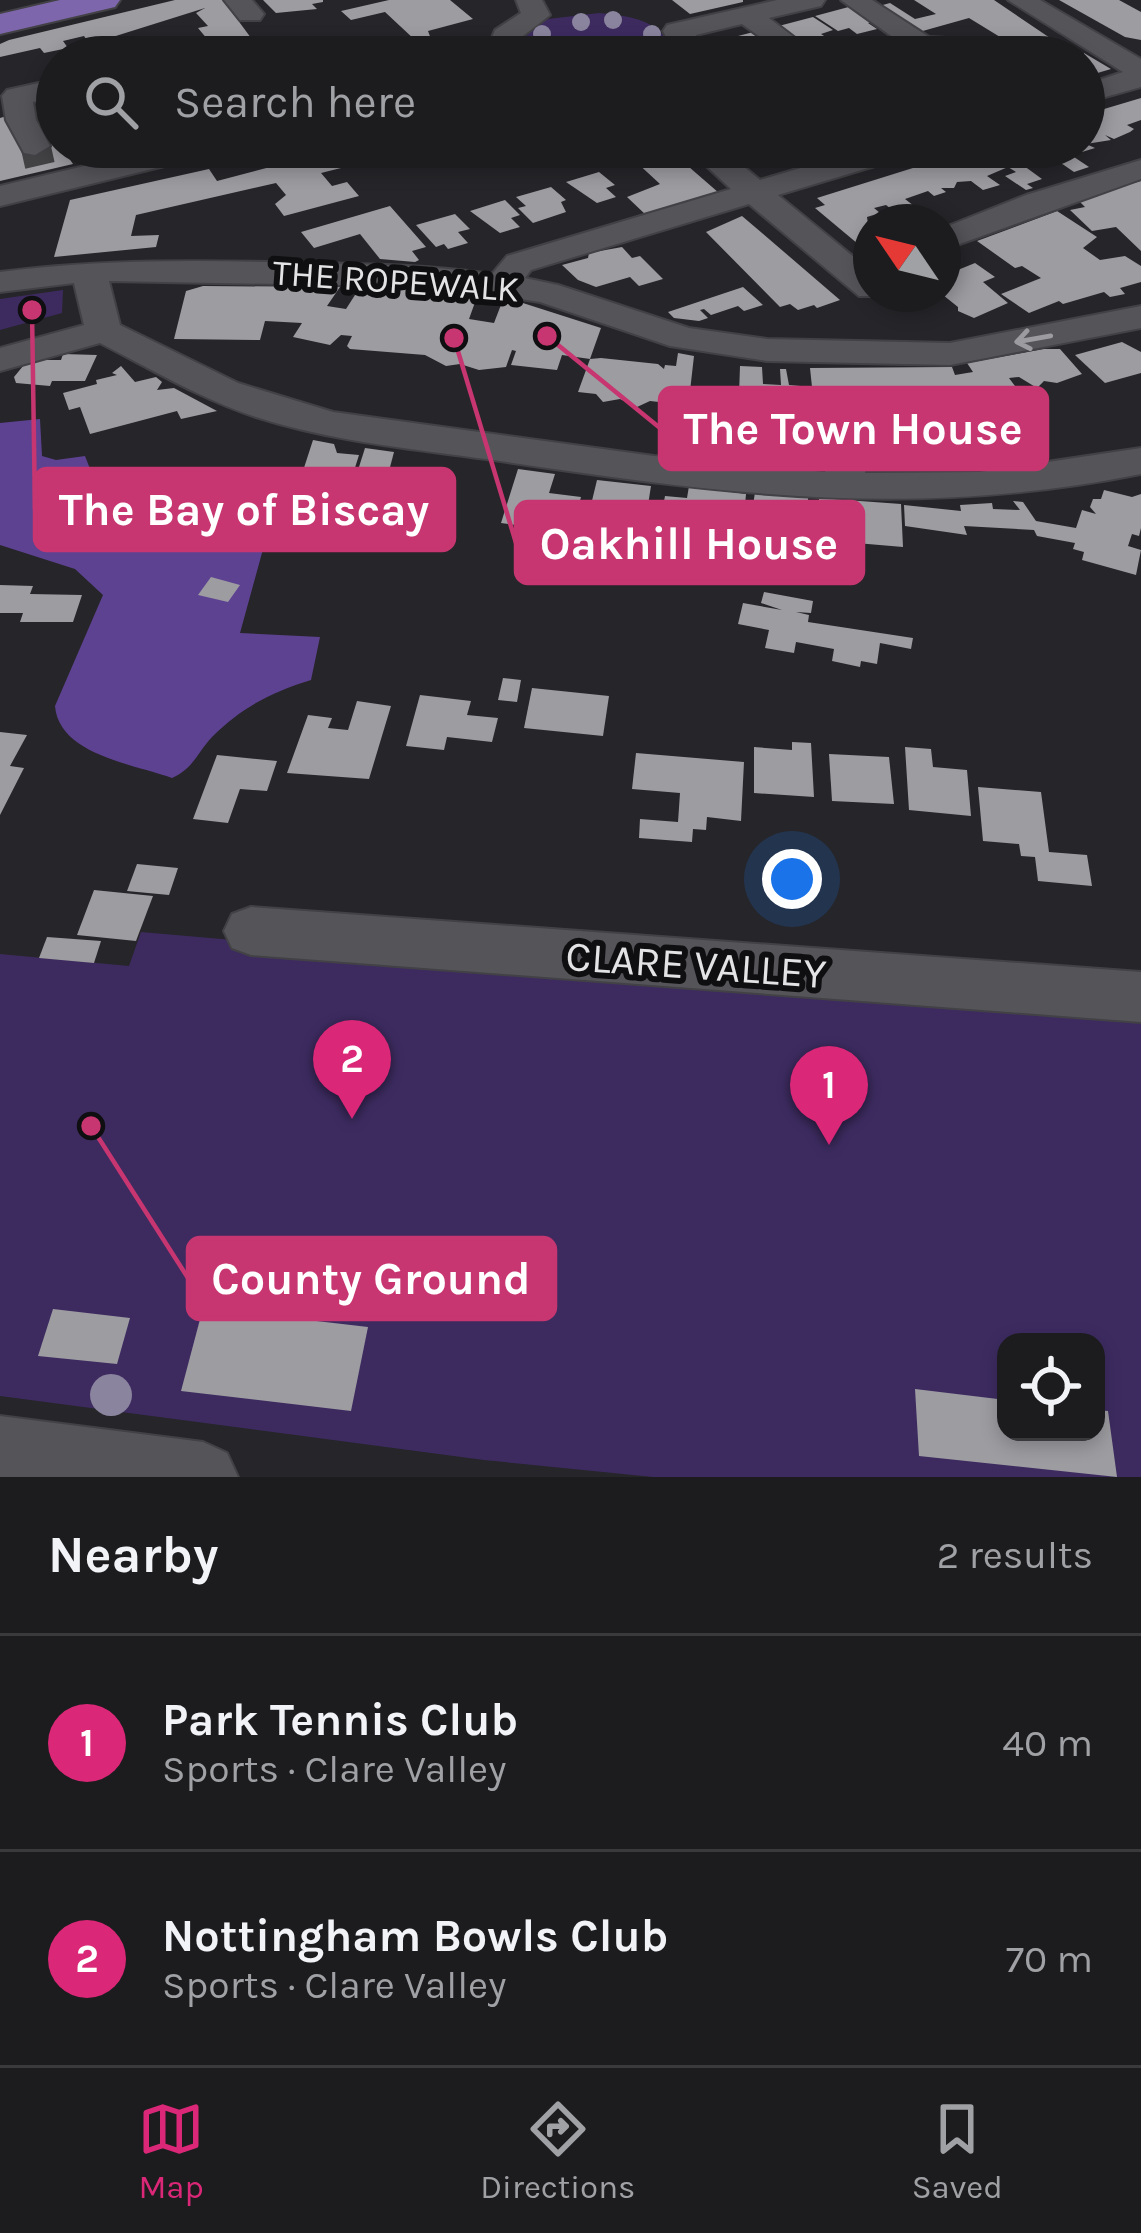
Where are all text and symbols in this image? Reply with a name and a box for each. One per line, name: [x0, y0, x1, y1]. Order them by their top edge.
search box: [36, 36, 1105, 168]
icon: search: [78, 69, 144, 135]
text: Search here: [174, 76, 416, 128]
north arrow: [853, 204, 961, 312]
street label: THE ROPEWALK: [271, 251, 521, 311]
one-way arrow: [1014, 329, 1053, 352]
callout: The Town House: [660, 388, 1047, 469]
text: The Town House: [683, 403, 1023, 455]
callout: The Bay of Biscay: [35, 469, 454, 550]
text: The Bay of Biscay: [59, 484, 430, 537]
callout: Oakhill House: [516, 502, 863, 583]
text: Oakhill House: [540, 518, 838, 570]
your location: [762, 849, 822, 909]
street label: CLARE VALLEY: [564, 931, 828, 999]
pin: 2: [313, 1020, 391, 1119]
pin: 1: [790, 1046, 868, 1145]
callout: County Ground: [188, 1238, 555, 1319]
text: County Ground: [211, 1253, 531, 1306]
map controls: [997, 1333, 1105, 1441]
button: locate: [997, 1333, 1105, 1441]
text: Nearby: [48, 1525, 218, 1585]
text: 2 results: [937, 1532, 1093, 1578]
text: Park Tennis Club: [162, 1694, 518, 1746]
text: 1: [80, 1720, 94, 1766]
text: 40 m: [1002, 1720, 1093, 1766]
text: Sports · Clare Valley: [162, 1746, 506, 1792]
text: Nottingham Bowls Club: [162, 1910, 668, 1962]
text: 2: [75, 1936, 99, 1982]
text: 70 m: [1006, 1936, 1093, 1982]
text: Sports · Clare Valley: [162, 1962, 506, 2008]
tab: Map: [138, 2096, 204, 2206]
tab: Directions: [480, 2096, 635, 2206]
tab: Saved: [912, 2096, 1003, 2206]

